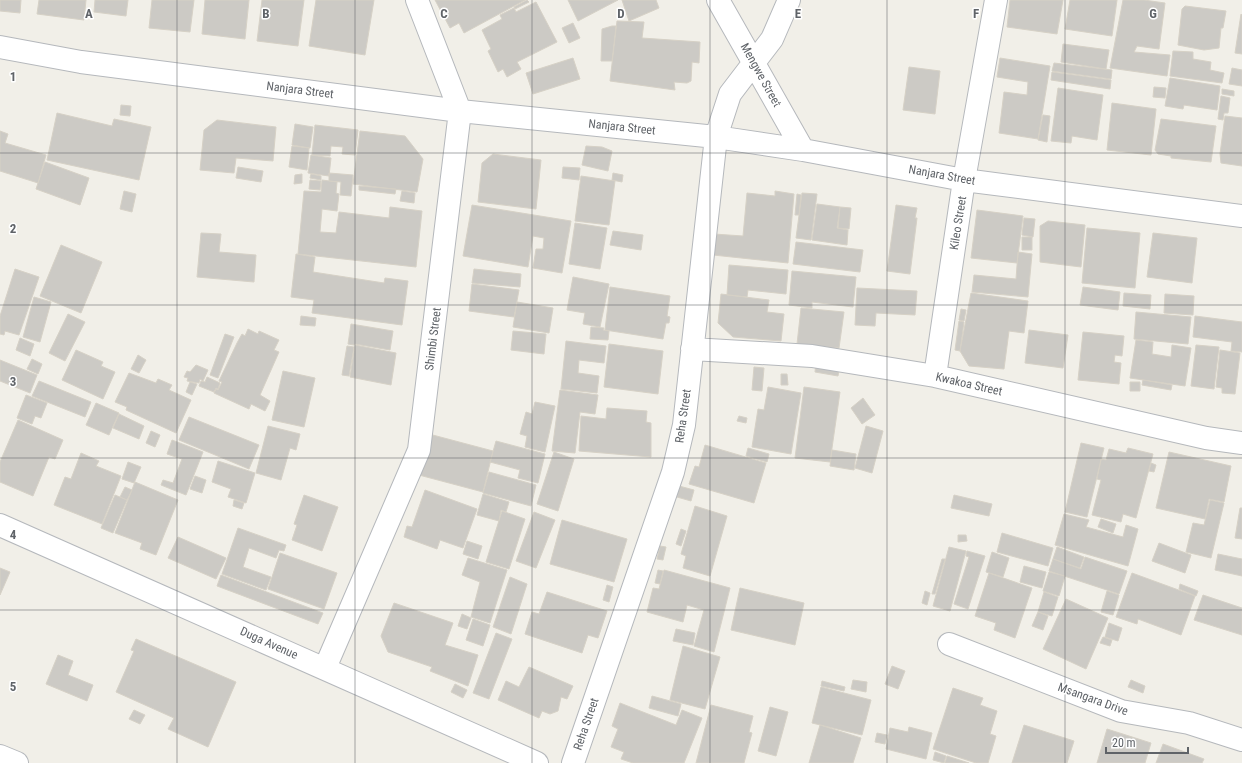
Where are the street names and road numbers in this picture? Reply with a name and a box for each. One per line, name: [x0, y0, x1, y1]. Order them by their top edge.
street label: Mengwe Street: [738, 41, 784, 110]
street label: Nanjara Street: [266, 79, 335, 101]
street label: Nanjara Street: [588, 117, 657, 138]
street label: Nanjara Street: [908, 162, 977, 188]
street label: Kileo Street: [947, 195, 969, 251]
street label: Shimbi Street: [422, 306, 444, 371]
street label: Kwakoa Street: [934, 370, 1004, 399]
street label: Reha Street: [672, 388, 694, 444]
street label: Duga Avenue: [238, 624, 300, 662]
street label: Msangara Drive: [1056, 680, 1130, 718]
street label: Reha Street: [571, 696, 602, 752]

